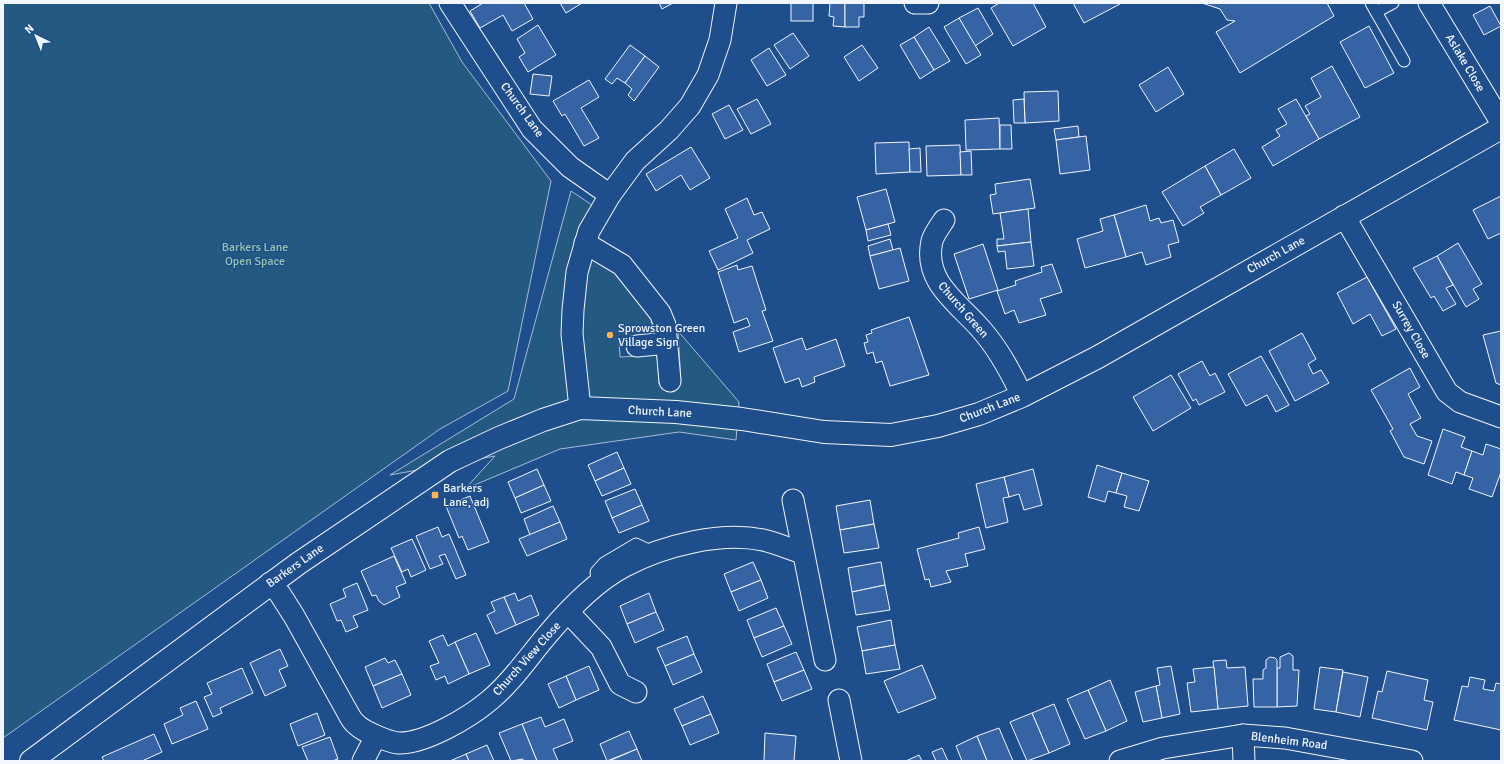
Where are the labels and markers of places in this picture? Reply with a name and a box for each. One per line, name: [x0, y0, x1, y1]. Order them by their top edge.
place label: Sprowston Green Village Sign: [618, 321, 705, 350]
marker: Sprowston Green Village Sign: [605, 330, 615, 340]
place label: Barkers Lane, adj: [443, 481, 489, 510]
marker: Barkers Lane, adj: [430, 490, 440, 500]

